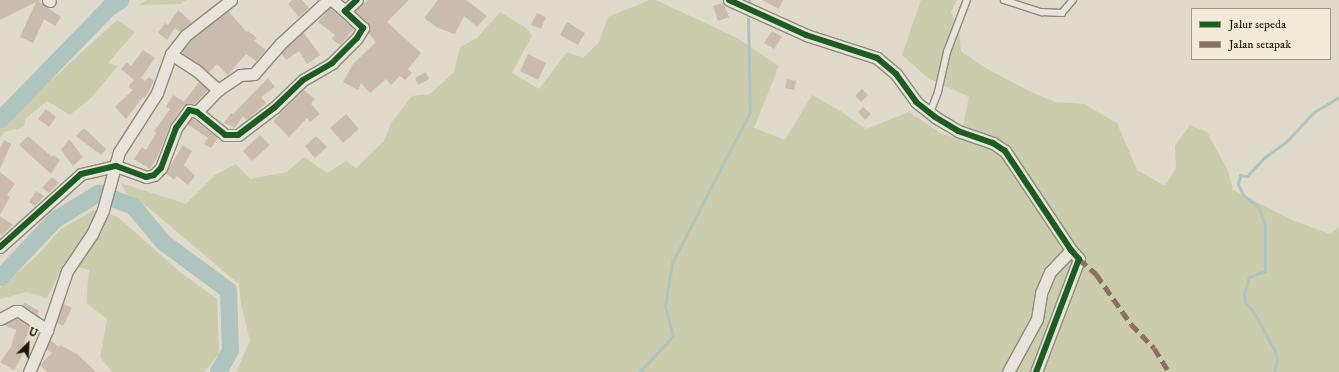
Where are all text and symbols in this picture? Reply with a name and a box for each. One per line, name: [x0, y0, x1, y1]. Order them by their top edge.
legend: [1191, 8, 1331, 60]
text: Jalur sepeda: [1229, 17, 1286, 32]
text: Jalan setapak: [1229, 37, 1291, 52]
north arrow: [8, 324, 48, 364]
text: U: [26, 325, 40, 341]

